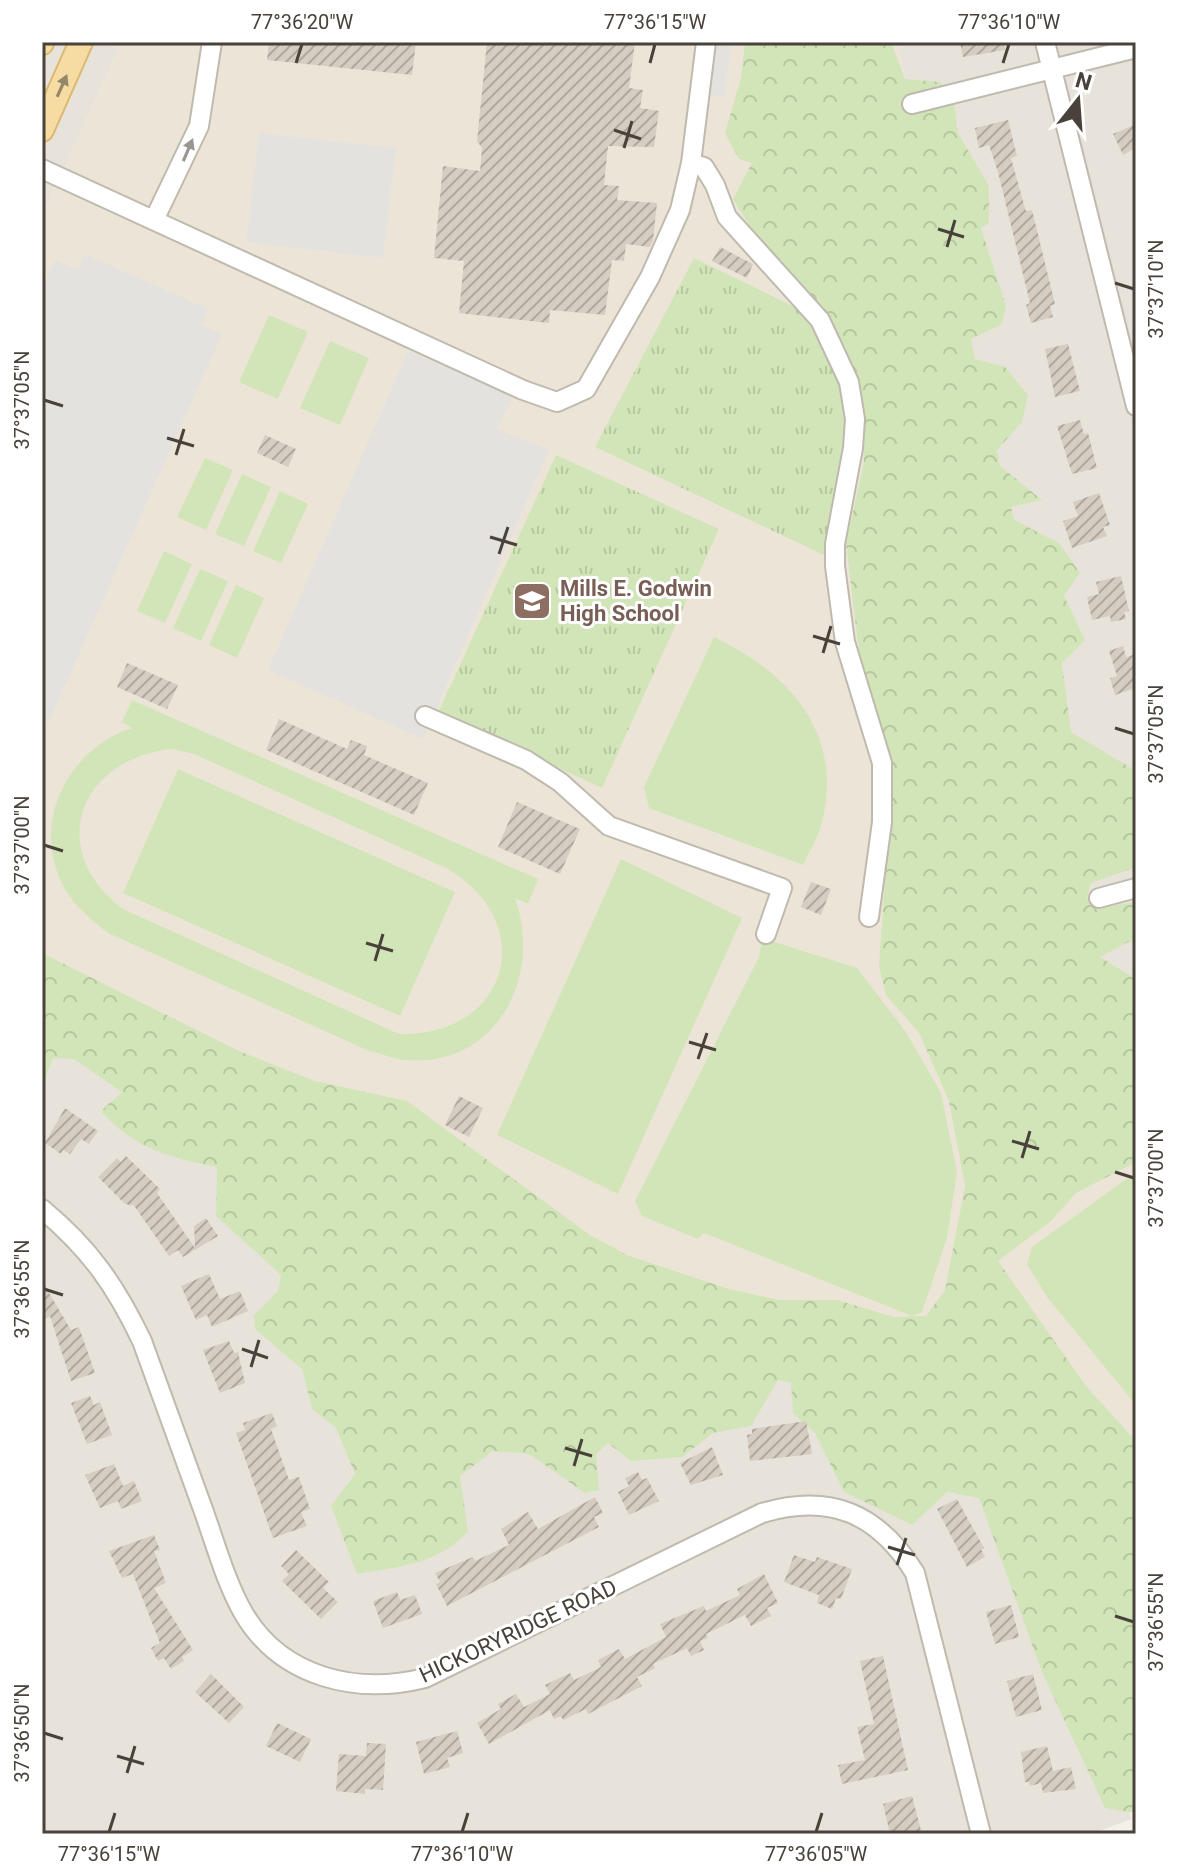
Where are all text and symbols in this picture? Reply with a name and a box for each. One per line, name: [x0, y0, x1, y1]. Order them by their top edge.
text: 77°36'20"W: [251, 10, 354, 34]
text: 77°36'15"W: [604, 10, 707, 34]
text: 77°36'10"W: [958, 10, 1061, 34]
north arrow: [1038, 60, 1118, 140]
text: N: [1073, 67, 1095, 96]
one-way arrow: [55, 74, 68, 98]
one-way arrow: [182, 138, 195, 162]
text: 37°37'10"N: [1144, 239, 1168, 339]
text: 37°37'05"N: [10, 350, 34, 450]
place label: Mills E. Godwin High School: [560, 576, 712, 626]
school or university icon: Mills E. Godwin High School: [511, 580, 553, 622]
text: 37°37'05"N: [1144, 684, 1168, 784]
text: 37°37'00"N: [10, 795, 34, 895]
text: 37°37'00"N: [1144, 1128, 1168, 1228]
text: 37°36'55"N: [10, 1239, 34, 1339]
text: 37°36'55"N: [1144, 1572, 1168, 1672]
street label: HICKORYRIDGE ROAD: [415, 1574, 621, 1688]
text: 37°36'50"N: [10, 1683, 34, 1783]
text: 77°36'15"W: [58, 1842, 161, 1866]
text: 77°36'10"W: [411, 1842, 514, 1866]
text: 77°36'05"W: [765, 1842, 868, 1866]

